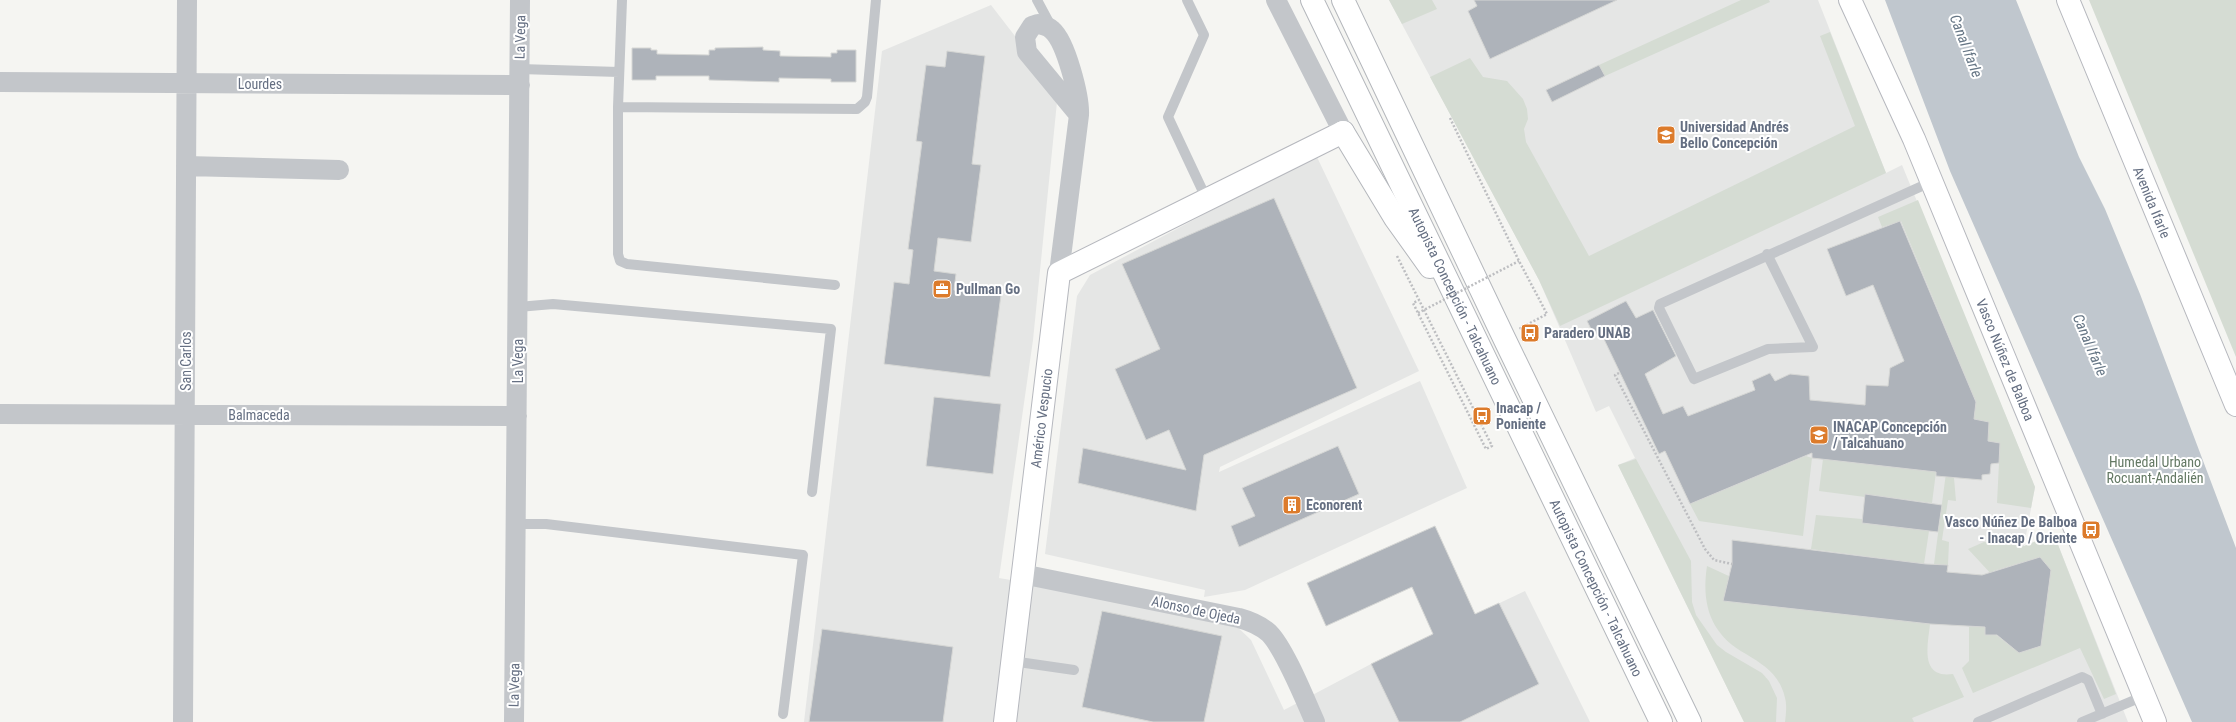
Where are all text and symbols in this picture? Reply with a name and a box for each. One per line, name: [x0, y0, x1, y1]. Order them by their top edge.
water label: Canal Ifarle: [1946, 12, 1986, 80]
street label: La Vega: [512, 15, 528, 59]
street label: Lourdes: [238, 76, 282, 92]
place label: Universidad Andrés Bello Concepción: [1680, 119, 1789, 151]
school or university icon: Universidad Andrés Bello Concepción: [1655, 124, 1677, 146]
street label: Avenida Ifarle: [2130, 164, 2174, 241]
street label: Autopista Concepción - Talcahuano: [1406, 205, 1505, 387]
office icon: Pullman Go: [931, 278, 953, 300]
place label: Pullman Go: [956, 281, 1020, 297]
street label: Vasco Núñez de Balboa: [1973, 296, 2038, 423]
water label: Canal Ifarle: [2069, 311, 2111, 379]
bus stop icon: Paradero UNAB: [1519, 322, 1541, 344]
place label: Paradero UNAB: [1544, 325, 1631, 341]
street label: San Carlos: [178, 331, 194, 391]
street label: La Vega: [510, 339, 526, 383]
street label: Américo Vespucio: [1028, 367, 1055, 469]
place label: Inacap / Poniente: [1496, 400, 1546, 432]
bus stop icon: Inacap / Poniente: [1471, 405, 1493, 427]
street label: Balmaceda: [228, 407, 290, 423]
place label: INACAP Concepción / Talcahuano: [1833, 419, 1947, 451]
school or university icon: INACAP Concepción / Talcahuano: [1808, 424, 1830, 446]
park label: Humedal Urbano Rocuant-Andalién: [2106, 454, 2204, 486]
building icon: Econorent: [1281, 494, 1303, 516]
place label: Econorent: [1306, 497, 1362, 513]
street label: Autopista Concepción - Talcahuano: [1547, 497, 1646, 679]
place label: Vasco Núñez De Balboa - Inacap / Oriente: [1945, 514, 2077, 546]
bus stop icon: Vasco Núñez De Balboa - Inacap / Oriente: [2080, 519, 2102, 541]
street label: Alonso de Ojeda: [1150, 593, 1242, 627]
street label: La Vega: [506, 663, 522, 707]

